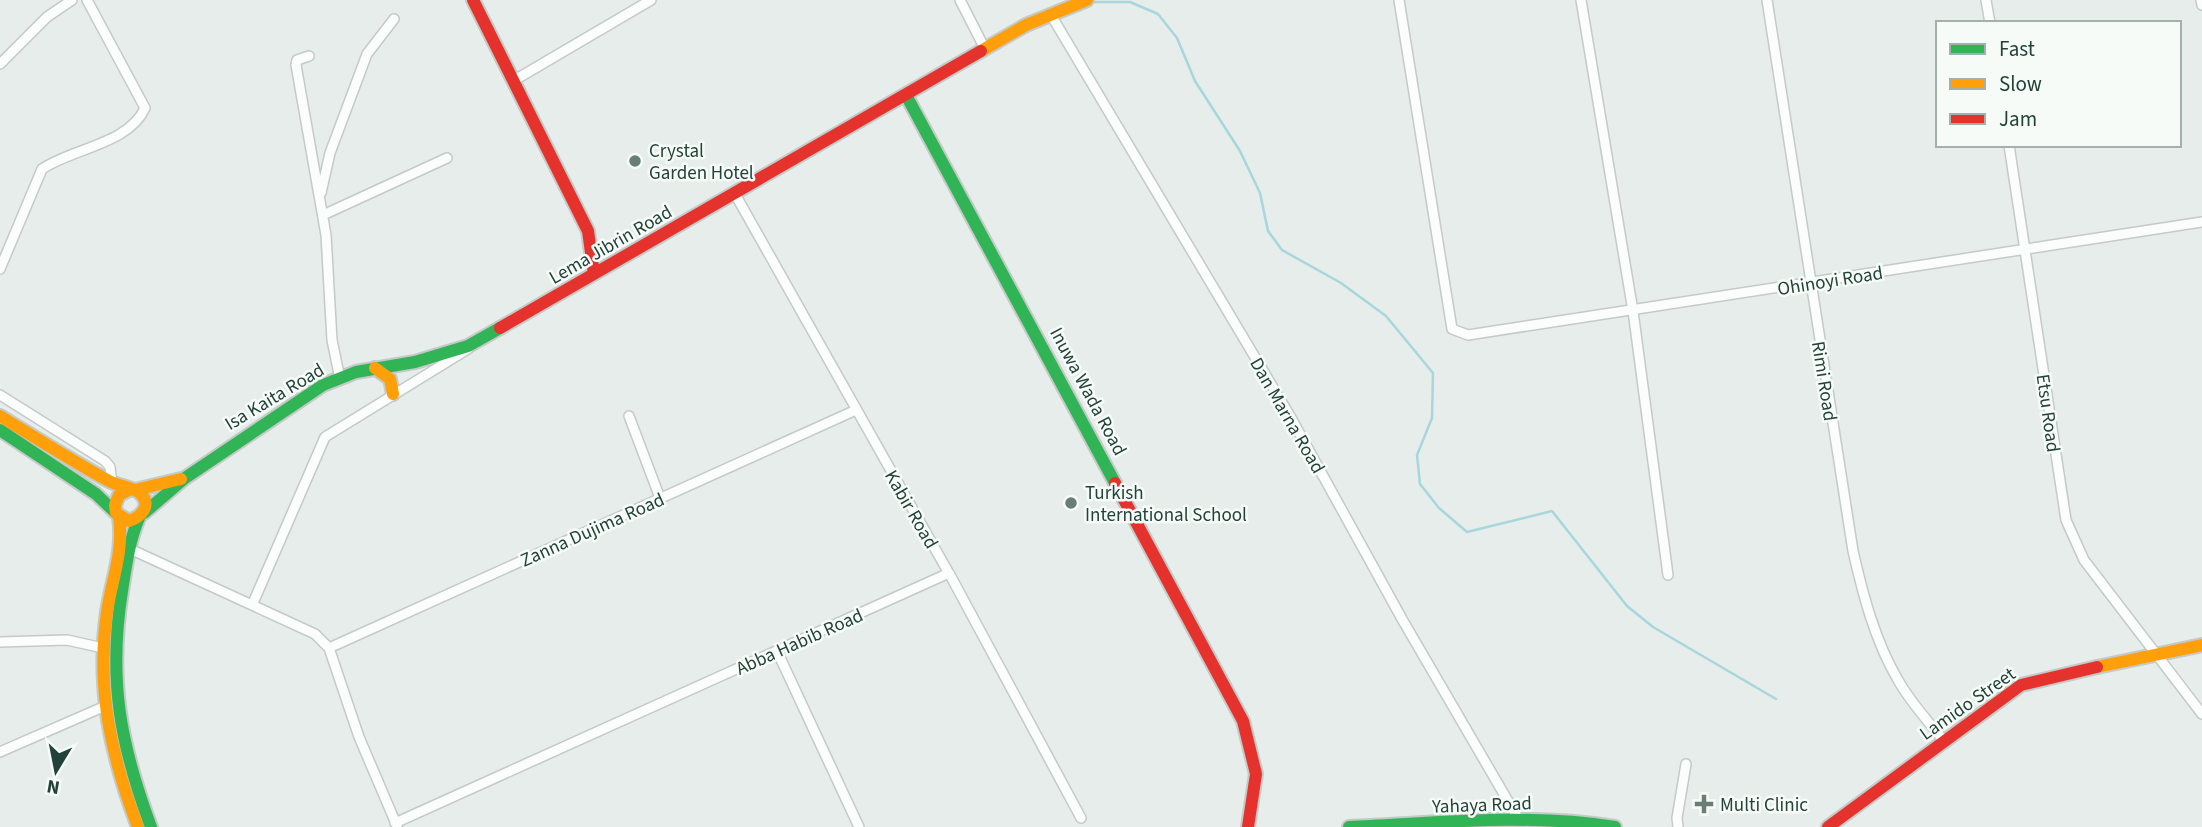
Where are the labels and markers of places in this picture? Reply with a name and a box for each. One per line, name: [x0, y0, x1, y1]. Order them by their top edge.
place label: Crystal Garden Hotel: [649, 138, 754, 187]
marker: Crystal Garden Hotel: [627, 153, 643, 169]
place label: Turkish International School: [1085, 480, 1247, 529]
marker: Turkish International School: [1063, 495, 1079, 511]
place label: Multi Clinic: [1720, 792, 1808, 819]
marker: Multi Clinic: [1694, 794, 1714, 814]

